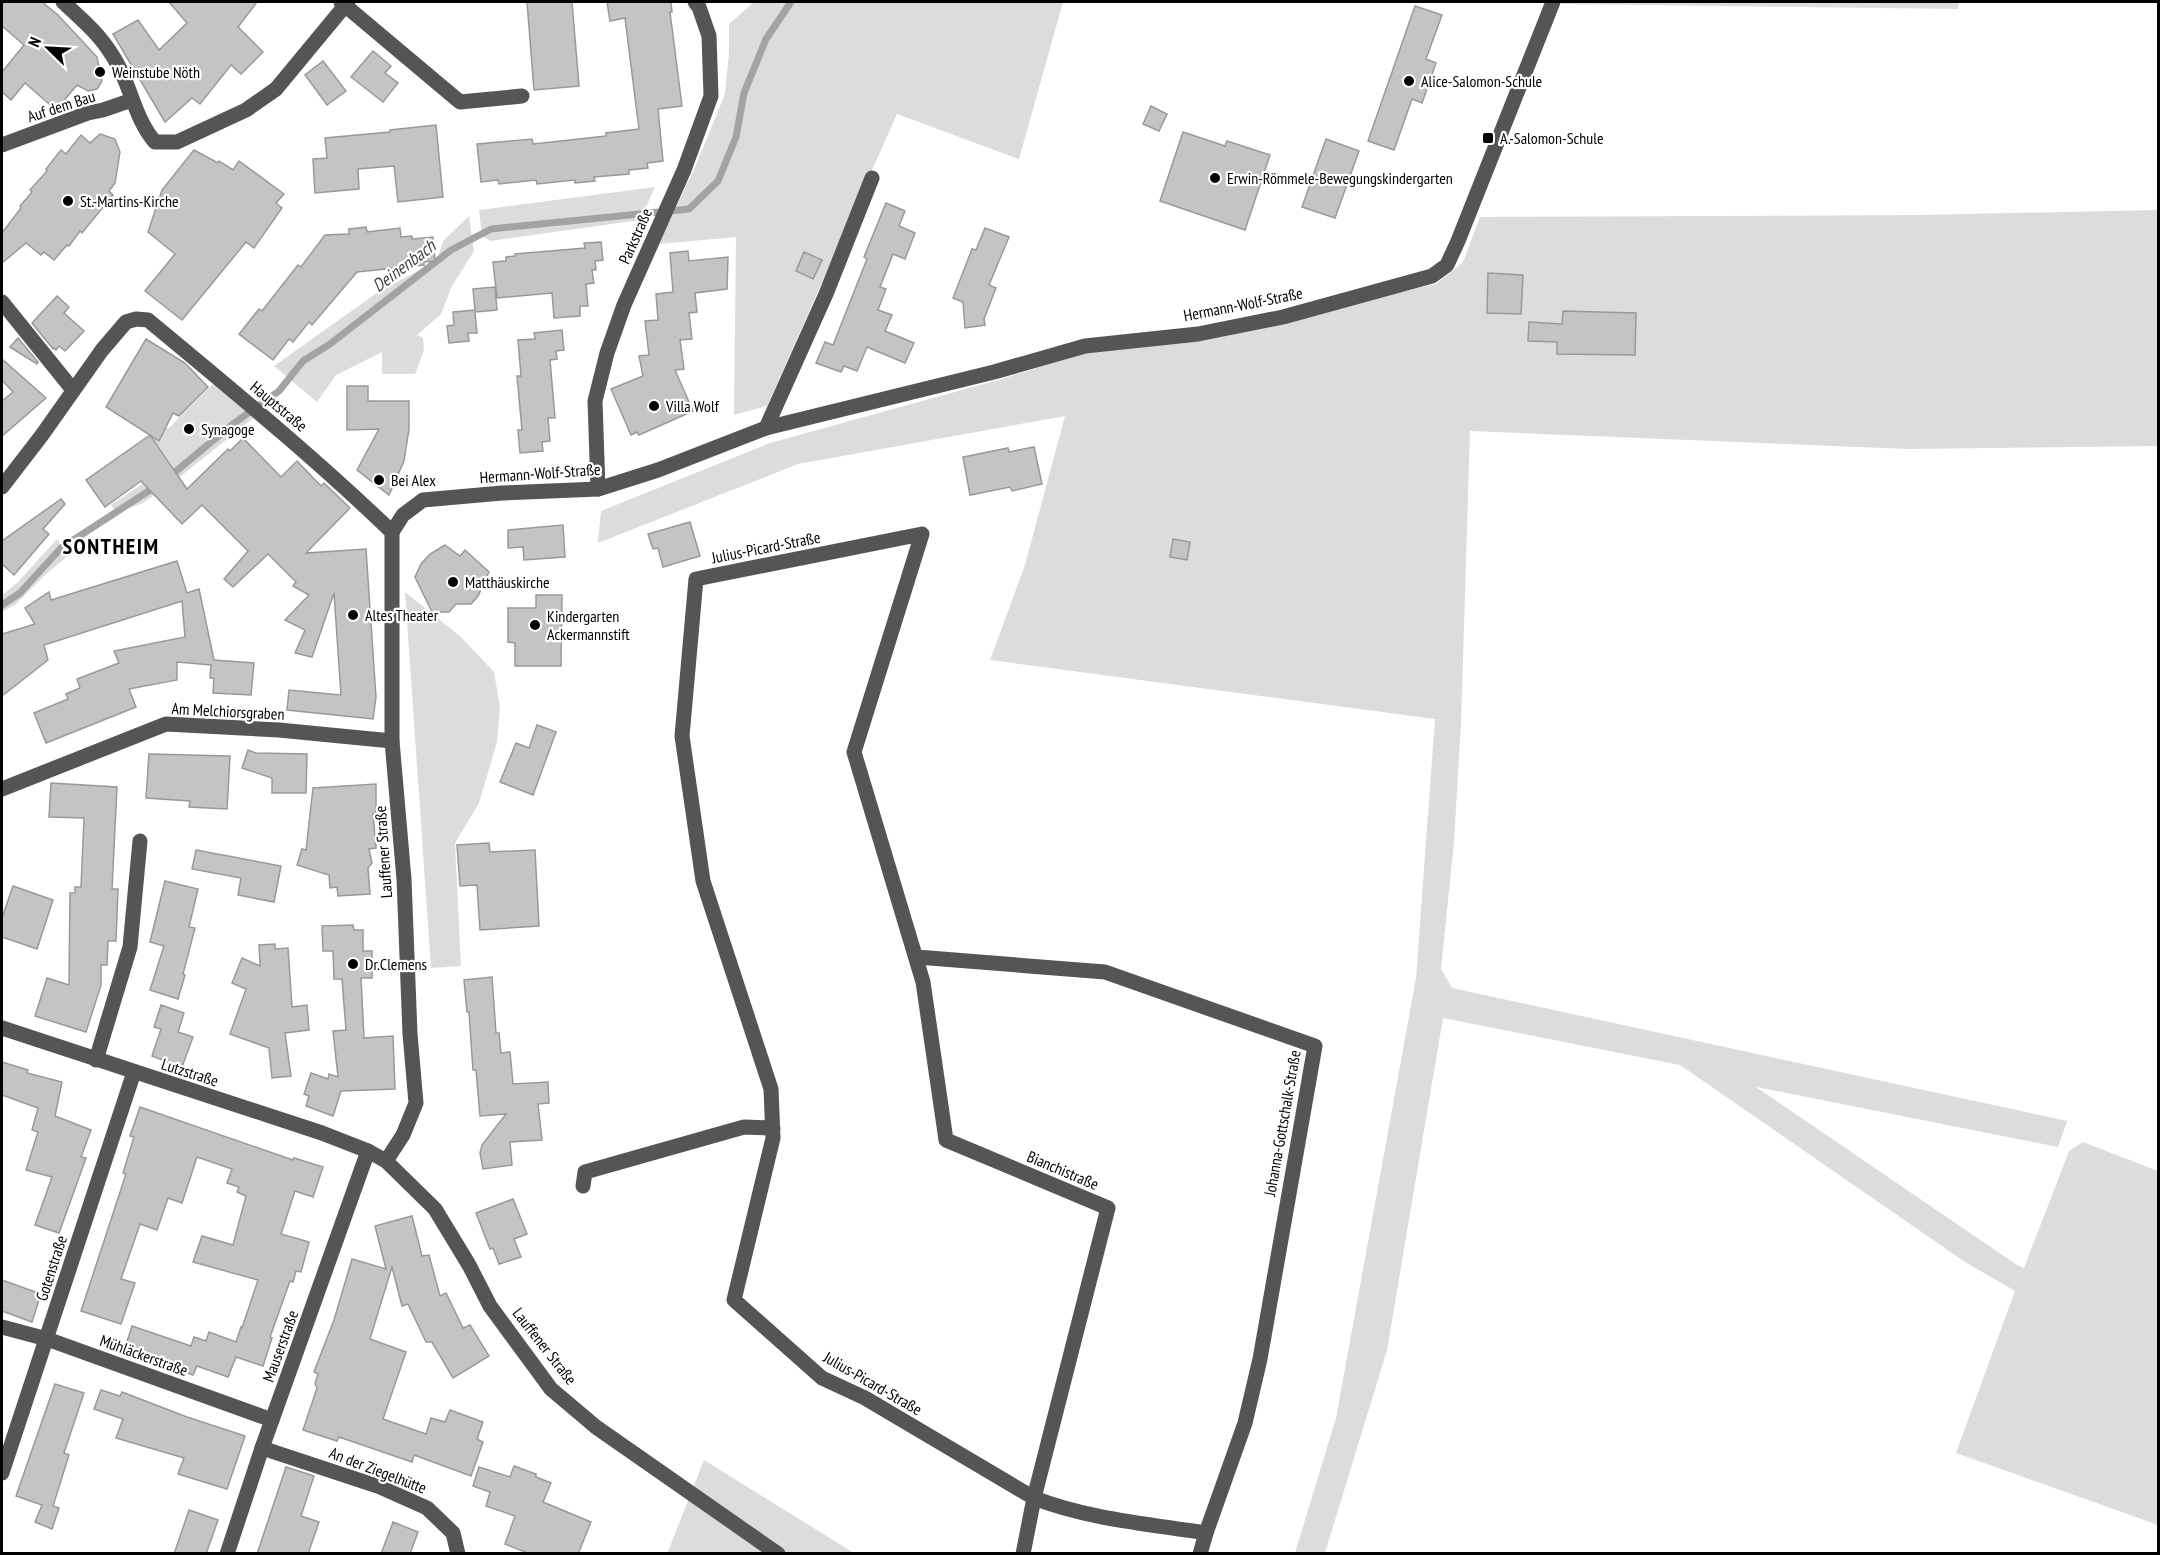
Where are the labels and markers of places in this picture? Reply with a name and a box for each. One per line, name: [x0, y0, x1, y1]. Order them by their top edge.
place label: Weinstube Nöth: [112, 62, 200, 82]
marker: Weinstube Nöth: [93, 65, 107, 79]
place label: Alice-Salomon-Schule: [1421, 71, 1542, 91]
marker: Alice-Salomon-Schule: [1402, 74, 1416, 88]
place label: A.-Salomon-Schule: [1500, 128, 1604, 148]
marker: A.-Salomon-Schule: [1481, 131, 1495, 145]
place label: Erwin-Römmele-Bewegungskindergarten: [1227, 168, 1453, 188]
marker: Erwin-Römmele-Bewegungskindergarten: [1208, 171, 1222, 185]
place label: St.-Martins-Kirche: [80, 191, 179, 211]
marker: St.-Martins-Kirche: [61, 194, 75, 208]
place label: Villa Wolf: [665, 396, 720, 416]
marker: Villa Wolf: [647, 399, 661, 413]
place label: Synagoge: [201, 419, 255, 439]
marker: Synagoge: [182, 422, 196, 436]
place label: Bei Alex: [391, 470, 436, 490]
marker: Bei Alex: [372, 473, 386, 487]
place label: Matthäuskirche: [465, 572, 550, 592]
marker: Matthäuskirche: [446, 575, 460, 589]
place label: Altes Theater: [365, 605, 439, 625]
place label: Kindergarten Ackermannstift: [547, 606, 630, 644]
marker: Altes Theater: [346, 608, 360, 622]
marker: Kindergarten Ackermannstift: [528, 618, 542, 632]
place label: Dr.Clemens: [365, 954, 427, 974]
marker: Dr.Clemens: [346, 957, 360, 971]

